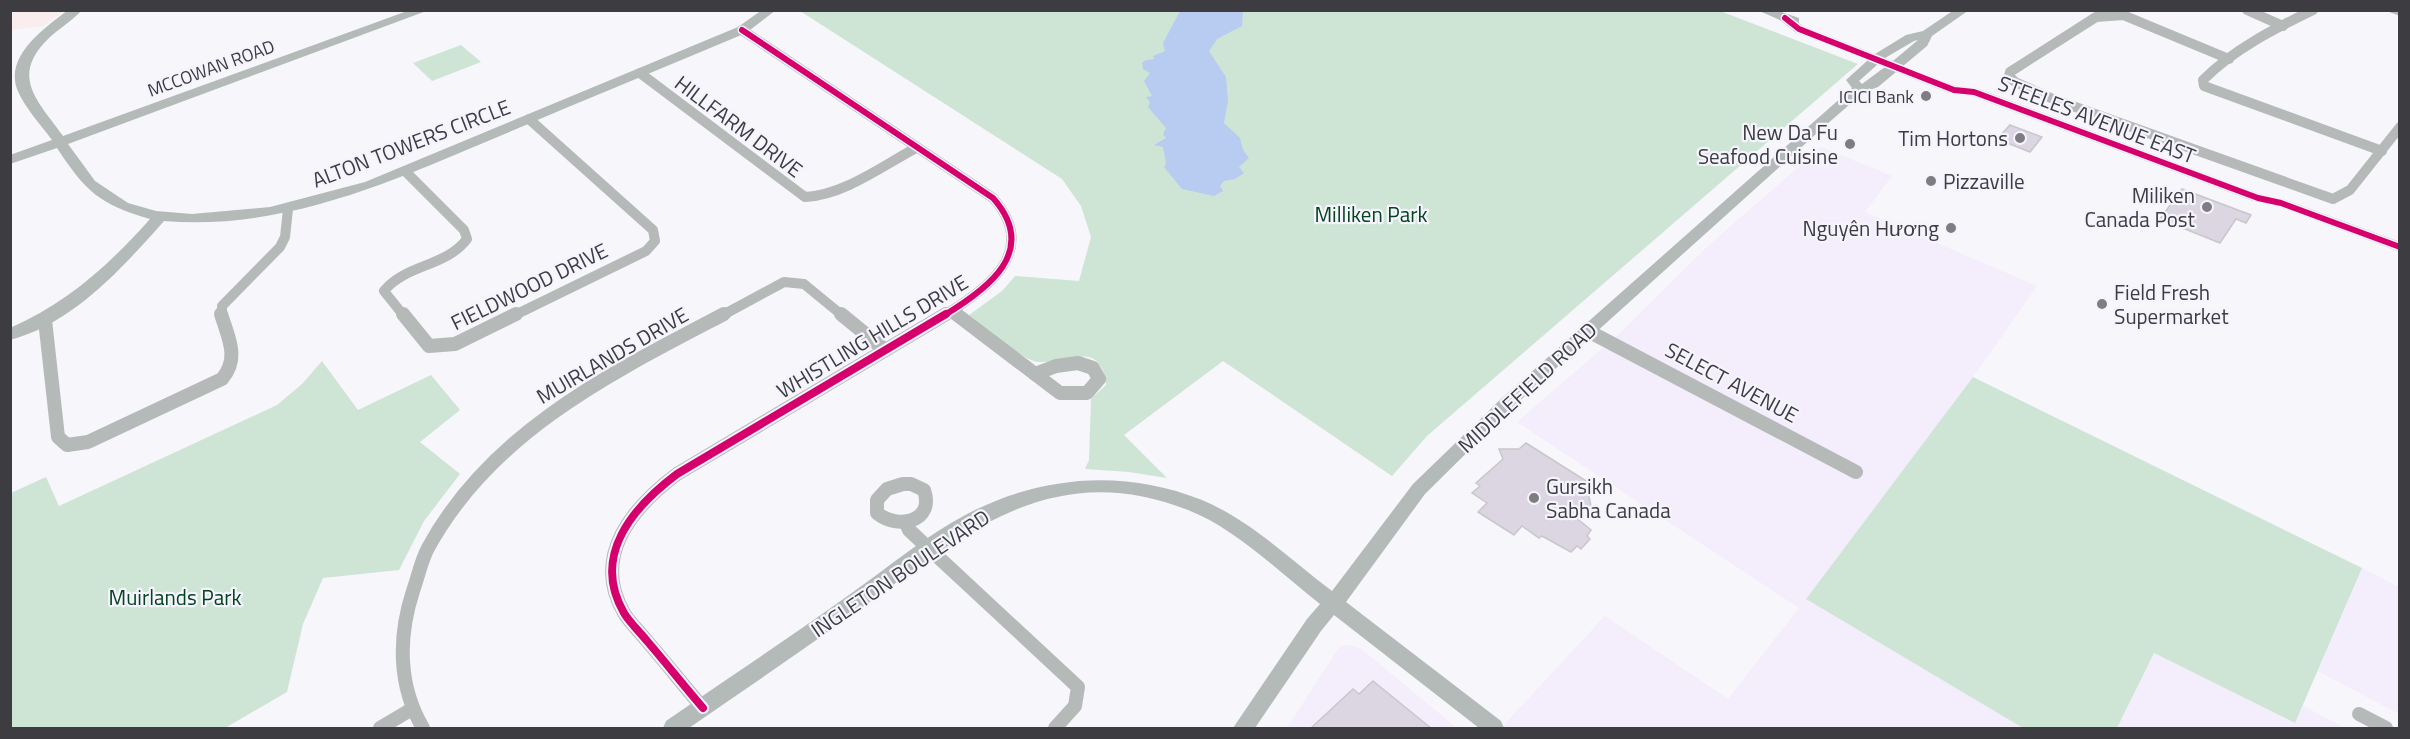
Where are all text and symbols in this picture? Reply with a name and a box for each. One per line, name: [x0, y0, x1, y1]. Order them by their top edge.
street label: MCCOWAN ROAD: [144, 32, 278, 104]
street label: HILLFARM DRIVE: [668, 67, 810, 185]
street label: STEELES AVENUE EAST: [1994, 67, 2200, 171]
place label: ICICI Bank: [1839, 83, 1914, 110]
marker: ICICI Bank: [1919, 89, 1933, 103]
street label: ALTON TOWERS CIRCLE: [307, 90, 515, 196]
place label: New Da Fu Seafood Cuisine: [1698, 116, 1838, 172]
place label: Tim Hortons: [1898, 122, 2008, 154]
marker: Tim Hortons: [2013, 131, 2027, 145]
marker: New Da Fu Seafood Cuisine: [1843, 137, 1857, 151]
place label: Pizzaville: [1943, 165, 2025, 197]
marker: Pizzaville: [1924, 174, 1938, 188]
place label: Miliken Canada Post: [2084, 179, 2196, 235]
park label: Milliken Park: [1314, 198, 1428, 230]
marker: Miliken Canada Post: [2200, 200, 2214, 214]
place label: Nguyên Hương: [1803, 212, 1939, 244]
marker: Nguyên Hương: [1944, 221, 1958, 235]
street label: FIELDWOOD DRIVE: [445, 234, 613, 338]
street label: WHISTLING HILLS DRIVE: [770, 266, 974, 406]
place label: Field Fresh Supermarket: [2114, 276, 2229, 332]
marker: Field Fresh Supermarket: [2095, 297, 2109, 311]
street label: MUIRLANDS DRIVE: [530, 298, 694, 412]
street label: MIDDLEFIELD ROAD: [1450, 314, 1604, 460]
street label: SELECT AVENUE: [1660, 333, 1804, 431]
place label: Gursikh Sabha Canada: [1546, 470, 1671, 526]
marker: Gursikh Sabha Canada: [1527, 491, 1541, 505]
street label: INGLETON BOULEVARD: [804, 501, 996, 645]
park label: Muirlands Park: [109, 581, 242, 613]

